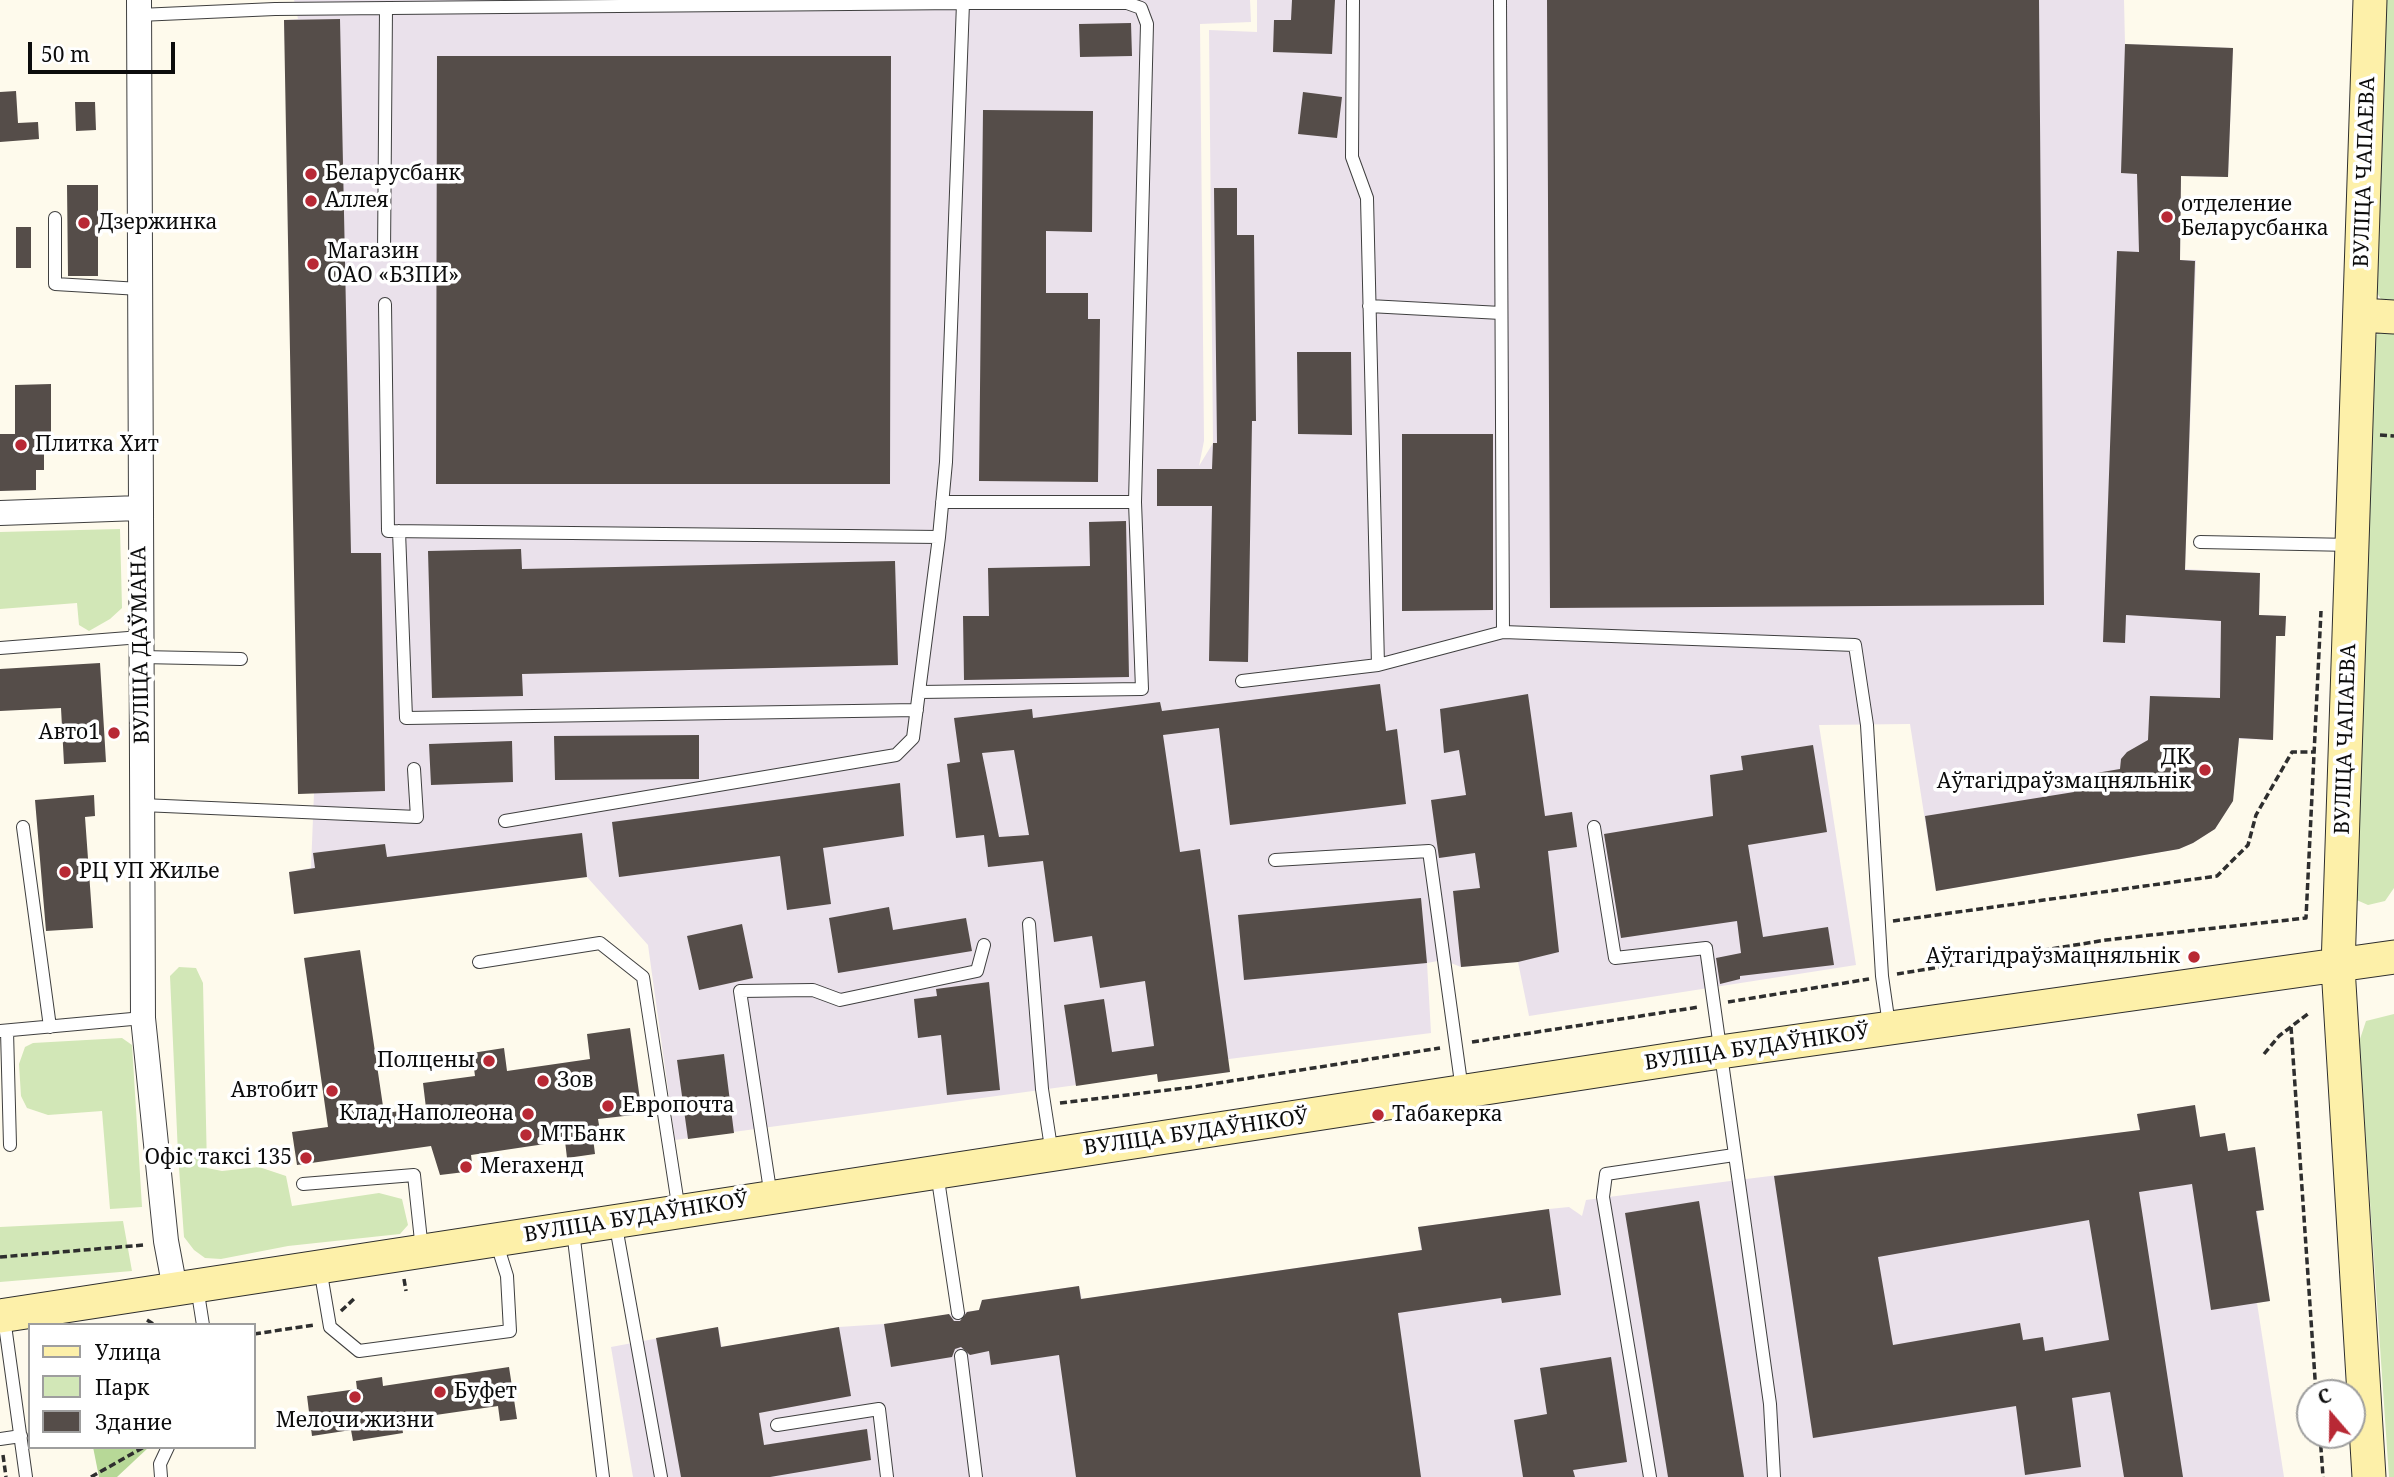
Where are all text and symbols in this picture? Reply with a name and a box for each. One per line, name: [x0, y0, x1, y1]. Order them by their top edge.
scale bar: [32, 28, 178, 72]
text: 50 m: [41, 40, 90, 68]
street label: ВУЛІЦА ЧАПАЕВА: [2349, 76, 2381, 268]
place label: Беларусбанк: [325, 161, 461, 187]
marker: Беларусбанк: [303, 166, 319, 182]
place label: Аллея: [325, 188, 389, 214]
place label: отделение Беларусбанка: [2181, 192, 2329, 242]
marker: Аллея: [303, 193, 319, 209]
marker: отделение Беларусбанка: [2159, 209, 2175, 225]
place label: Дзержинка: [98, 210, 218, 236]
marker: Дзержинка: [76, 215, 92, 231]
place label: Магазин ОАО «БЗПИ»: [327, 239, 459, 289]
marker: Магазин ОАО «БЗПИ»: [305, 256, 321, 272]
place label: Плитка Хит: [35, 432, 159, 458]
marker: Плитка Хит: [13, 437, 29, 453]
street label: ВУЛІЦА ДАЎМАНА: [127, 546, 155, 744]
street label: ВУЛІЦА ЧАПАЕВА: [2330, 643, 2362, 835]
place label: Авто1: [39, 720, 100, 746]
marker: Авто1: [106, 725, 122, 741]
place label: ДК Аўтагідраўзмацняльнік: [1937, 745, 2191, 795]
marker: ДК Аўтагідраўзмацняльнік: [2197, 762, 2213, 778]
place label: РЦ УП Жилье: [79, 859, 220, 885]
marker: РЦ УП Жилье: [57, 864, 73, 880]
place label: Аўтагідраўзмацняльнік: [1926, 944, 2180, 970]
marker: Аўтагідраўзмацняльнік: [2186, 949, 2202, 965]
street label: ВУЛІЦА БУДАЎНІКОЎ: [1643, 1020, 1871, 1076]
place label: Полцены: [377, 1048, 475, 1074]
marker: Полцены: [481, 1053, 497, 1069]
place label: Зов: [557, 1068, 593, 1094]
marker: Зов: [535, 1073, 551, 1089]
place label: Автобит: [231, 1078, 318, 1104]
marker: Автобит: [324, 1083, 340, 1099]
place label: Европочта: [622, 1093, 735, 1119]
marker: Европочта: [600, 1098, 616, 1114]
place label: Клад Наполеона: [339, 1101, 514, 1127]
place label: Табакерка: [1392, 1102, 1503, 1128]
street label: ВУЛІЦА БУДАЎНІКОЎ: [1082, 1105, 1310, 1161]
marker: Клад Наполеона: [520, 1106, 536, 1122]
marker: Табакерка: [1370, 1107, 1386, 1123]
place label: МТБанк: [540, 1122, 625, 1148]
marker: МТБанк: [518, 1127, 534, 1143]
place label: Офіс таксі 135: [144, 1145, 292, 1171]
marker: Офіс таксі 135: [298, 1150, 314, 1166]
place label: Мегахенд: [480, 1154, 584, 1180]
marker: Мегахенд: [458, 1159, 474, 1175]
street label: ВУЛІЦА БУДАЎНІКОЎ: [522, 1188, 750, 1248]
legend: [28, 1323, 256, 1449]
text: Улица: [95, 1338, 162, 1366]
text: Парк: [95, 1373, 149, 1401]
place label: Буфет: [454, 1379, 517, 1405]
north arrow: [2296, 1379, 2366, 1449]
text: С: [2314, 1382, 2335, 1411]
marker: Буфет: [432, 1384, 448, 1400]
marker: Мелочи жизни: [347, 1389, 363, 1405]
text: Здание: [95, 1408, 172, 1436]
place label: Мелочи жизни: [276, 1408, 434, 1434]

